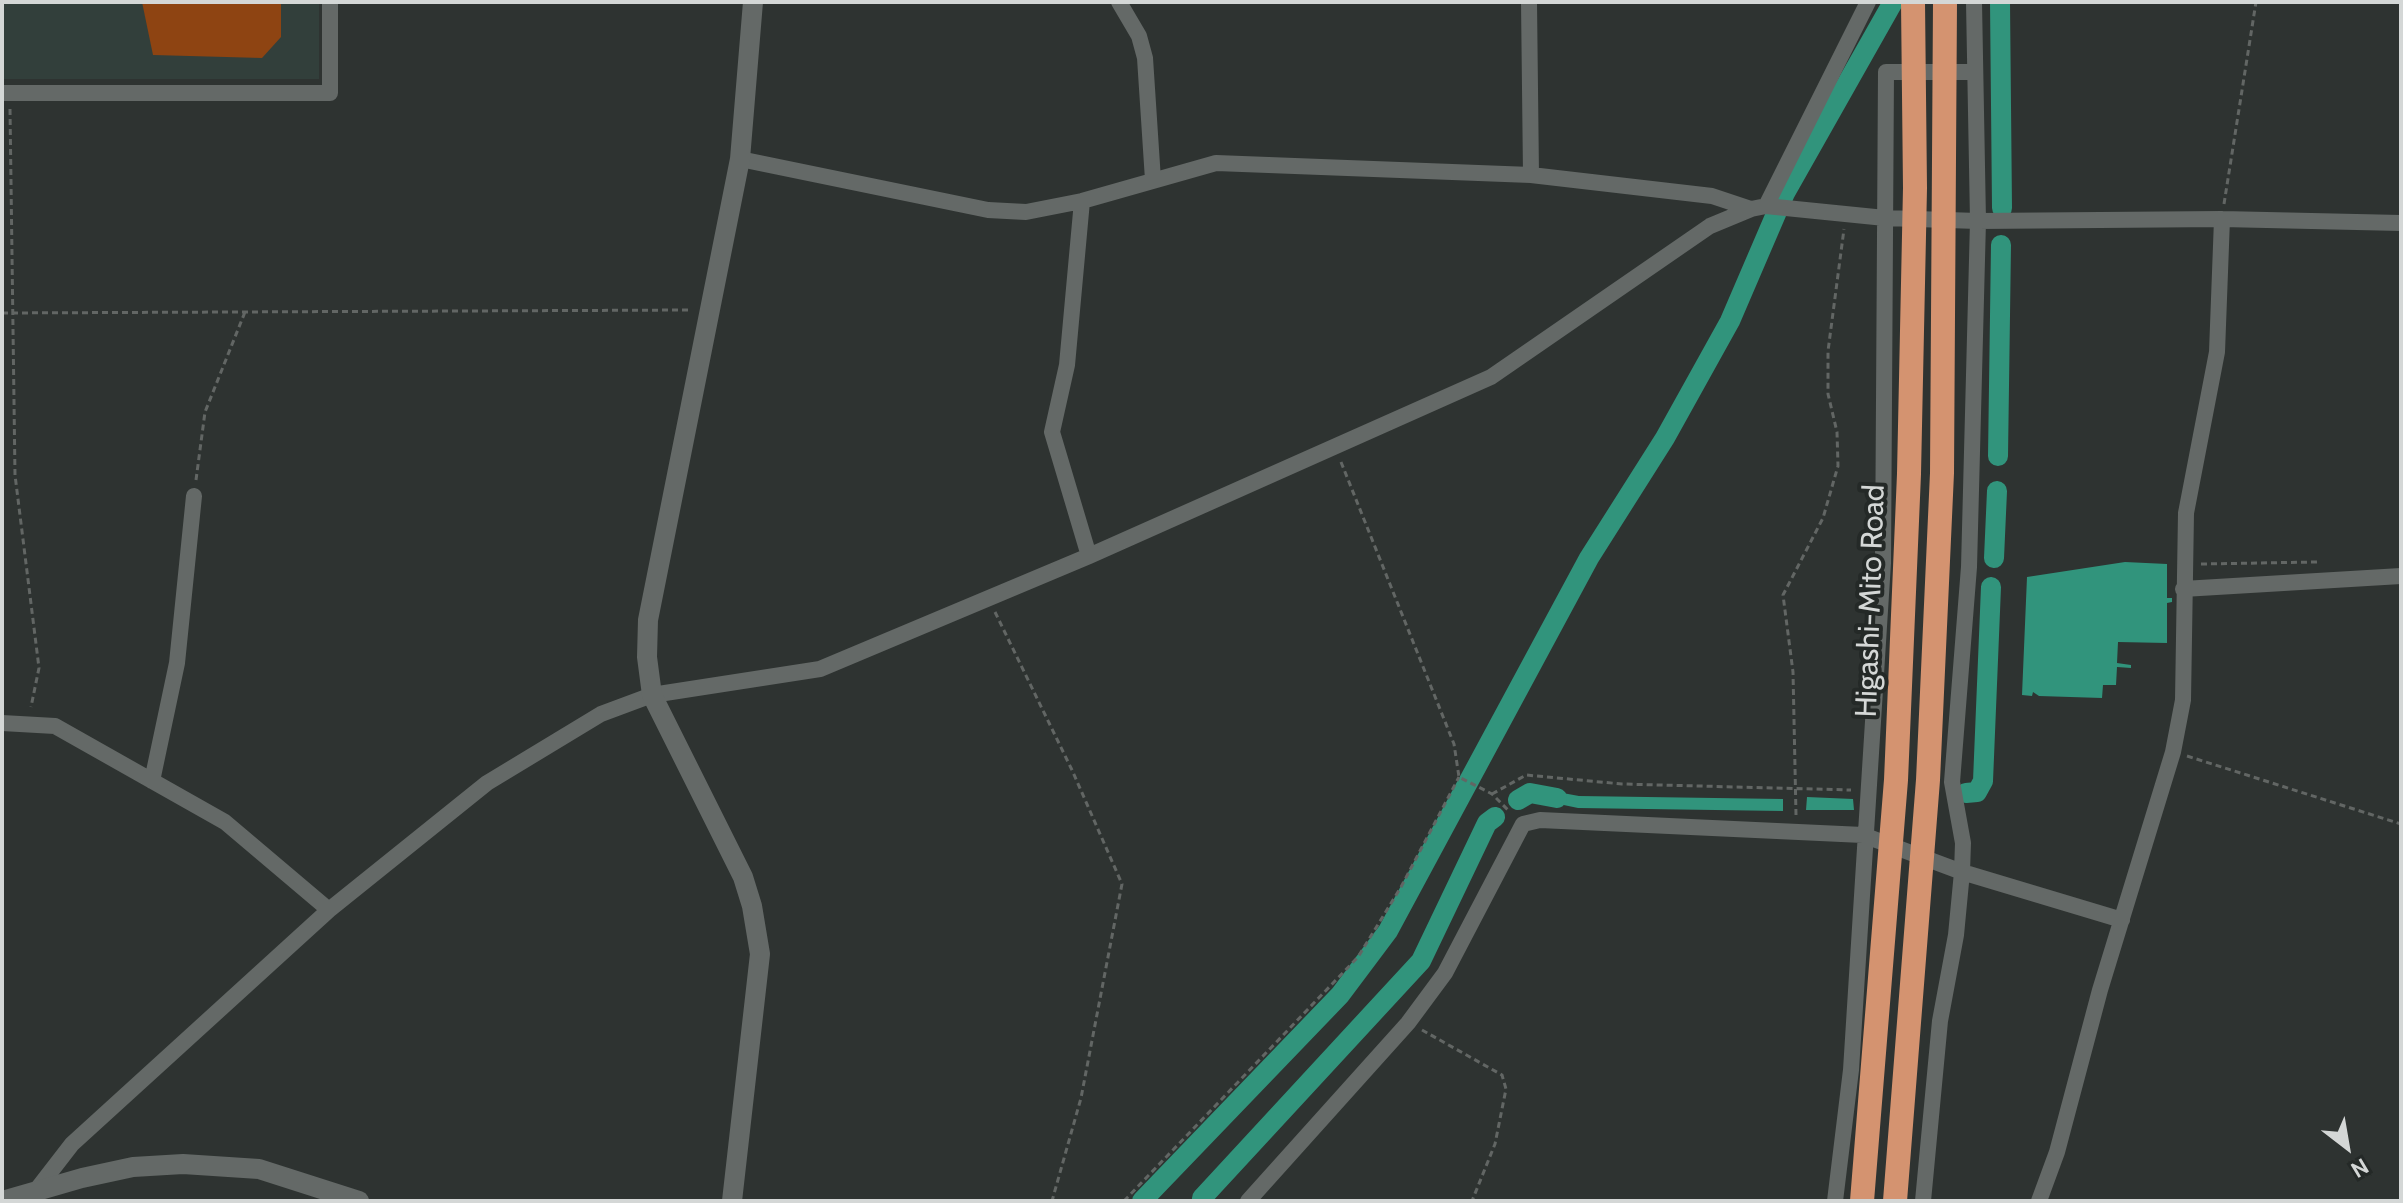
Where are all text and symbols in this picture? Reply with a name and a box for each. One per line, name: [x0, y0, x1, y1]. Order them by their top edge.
street label: Higashi-Mito Road: [1849, 484, 1893, 718]
north arrow: [2307, 1107, 2387, 1187]
text: N: [2346, 1152, 2373, 1184]

